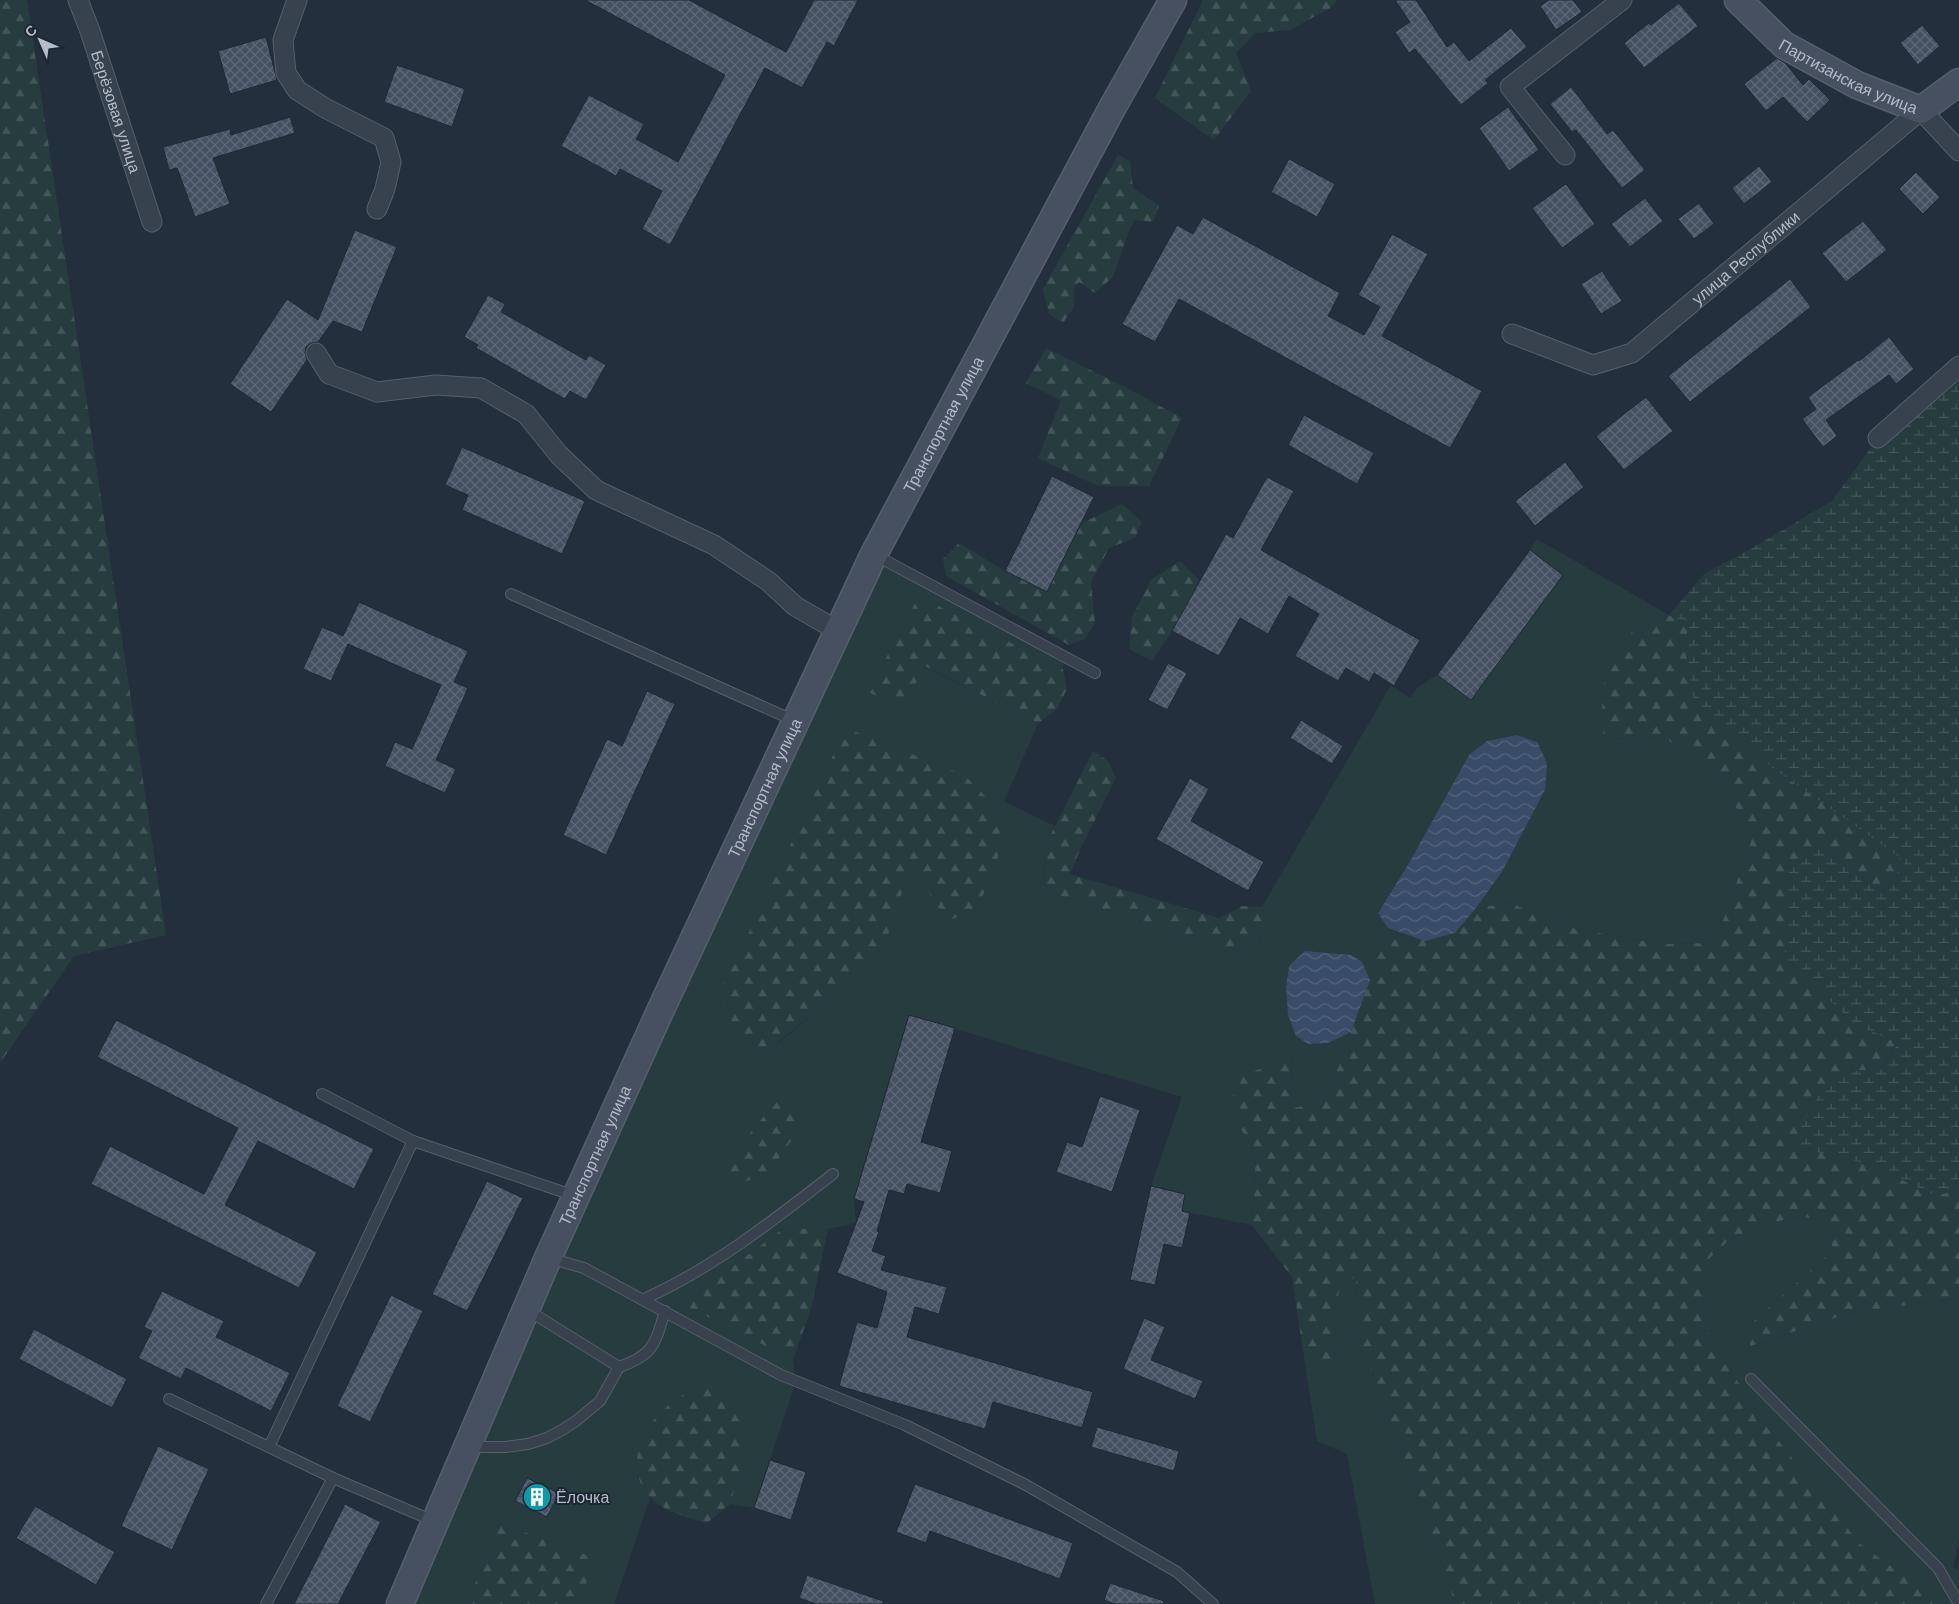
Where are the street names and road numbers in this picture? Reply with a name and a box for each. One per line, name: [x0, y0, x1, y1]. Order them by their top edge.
street label: Партизанская улица: [1776, 36, 1920, 116]
street label: Берёзовая улица: [88, 48, 144, 175]
street label: улица Республики: [1689, 208, 1803, 307]
street label: Транспортная улица: [900, 353, 986, 495]
street label: Транспортная улица: [725, 715, 805, 860]
street label: Транспортная улица: [555, 1083, 634, 1228]

